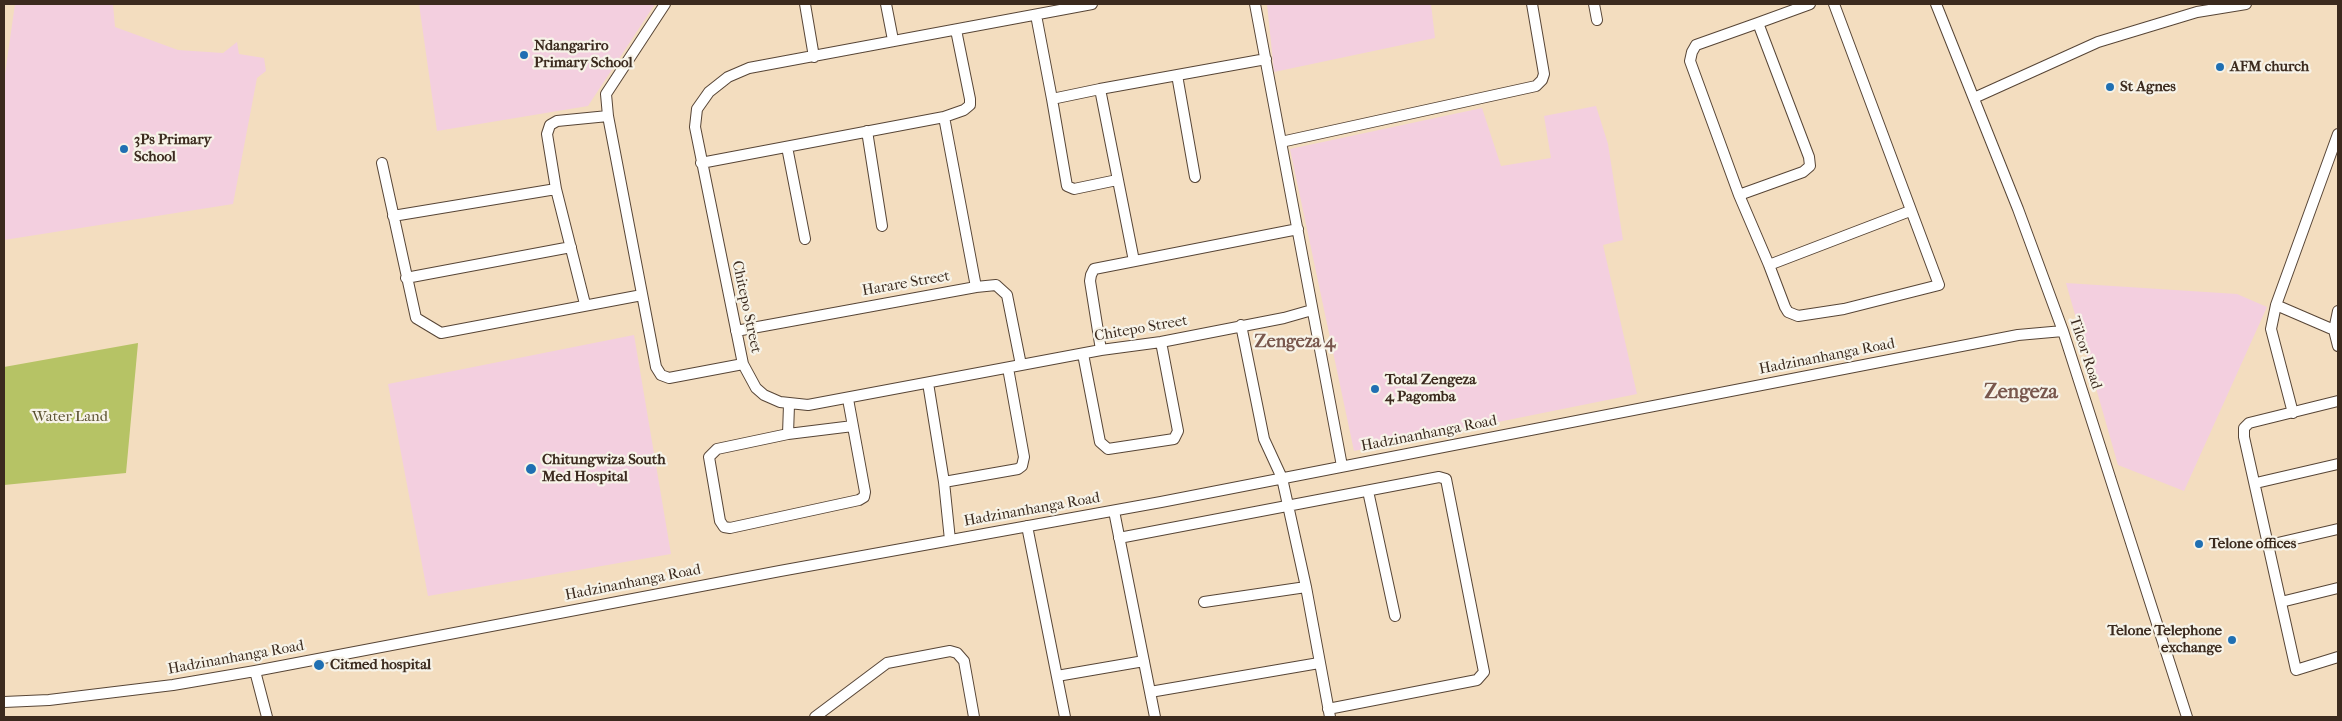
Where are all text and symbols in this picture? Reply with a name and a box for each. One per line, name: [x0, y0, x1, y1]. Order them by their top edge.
place label: Ndangariro Primary School: [534, 37, 633, 72]
marker: Ndangariro Primary School: [518, 49, 530, 61]
place label: AFM church: [2230, 58, 2309, 76]
marker: AFM church: [2214, 61, 2226, 73]
place label: St Agnes: [2120, 78, 2176, 96]
marker: St Agnes: [2104, 81, 2116, 93]
place label: 3Ps Primary School: [134, 131, 212, 166]
marker: 3Ps Primary School: [118, 143, 130, 155]
street label: Chitepo Street: [727, 259, 765, 355]
street label: Harare Street: [861, 267, 951, 301]
street label: Chitepo Street: [1093, 312, 1189, 346]
street label: Tilcor Road: [2065, 314, 2105, 392]
district label: Zengeza 4: [1255, 332, 1335, 354]
street label: Hadzinanhanga Road: [1758, 335, 1896, 379]
place label: Total Zengeza 4 Pagomba: [1385, 371, 1476, 406]
district label: Zengeza: [1984, 381, 2058, 405]
marker: Total Zengeza 4 Pagomba: [1369, 383, 1381, 395]
park label: Water Land: [32, 408, 108, 426]
street label: Hadzinanhanga Road: [1360, 412, 1498, 456]
place label: Chitungwiza South Med Hospital: [542, 451, 666, 486]
marker: Chitungwiza South Med Hospital: [524, 462, 538, 476]
street label: Hadzinanhanga Road: [962, 489, 1102, 531]
place label: Telone offices: [2209, 535, 2296, 553]
marker: Telone offices: [2193, 538, 2205, 550]
street label: Hadzinanhanga Road: [564, 561, 702, 605]
place label: Telone Telephone exchange: [2107, 622, 2222, 657]
marker: Telone Telephone exchange: [2226, 634, 2238, 646]
street label: Hadzinanhanga Road: [166, 637, 306, 679]
place label: Citmed hospital: [330, 656, 431, 674]
marker: Citmed hospital: [312, 658, 326, 672]

